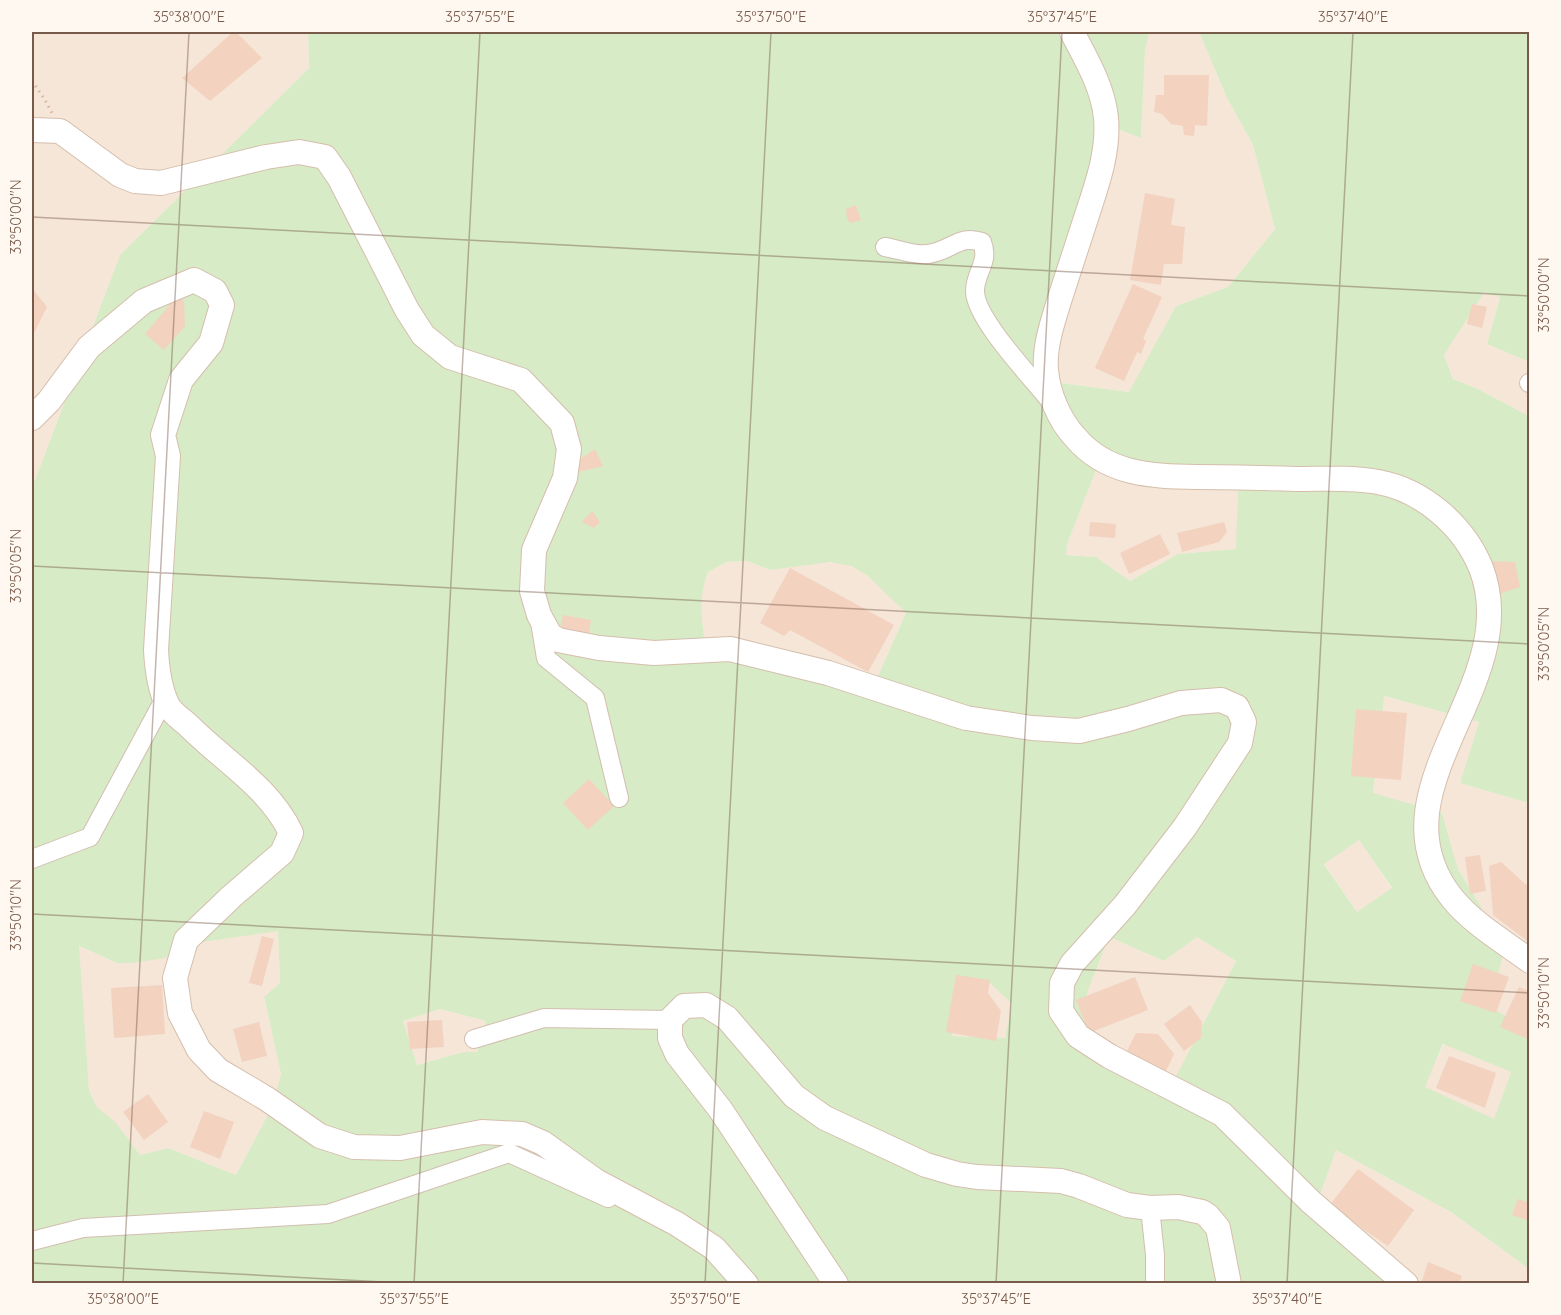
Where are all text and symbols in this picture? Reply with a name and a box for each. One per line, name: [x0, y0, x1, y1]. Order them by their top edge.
text: 35°38'00"E: [153, 7, 225, 26]
text: 35°37'55"E: [445, 7, 515, 26]
text: 35°37'50"E: [736, 7, 806, 26]
text: 35°37'45"E: [1027, 7, 1097, 26]
text: 35°37'40"E: [1318, 7, 1388, 26]
text: 33°50'00"N: [6, 179, 25, 255]
text: 33°50'00"N: [1534, 257, 1553, 333]
text: 33°50'05"N: [6, 529, 25, 603]
text: 33°50'05"N: [1534, 607, 1553, 681]
text: 33°50'10"N: [6, 879, 25, 951]
text: 33°50'10"N: [1534, 957, 1553, 1029]
text: 35°38'00"E: [87, 1289, 159, 1308]
text: 35°37'55"E: [379, 1289, 449, 1308]
text: 35°37'50"E: [670, 1289, 740, 1308]
text: 35°37'45"E: [961, 1289, 1031, 1308]
text: 35°37'40"E: [1252, 1289, 1322, 1308]

